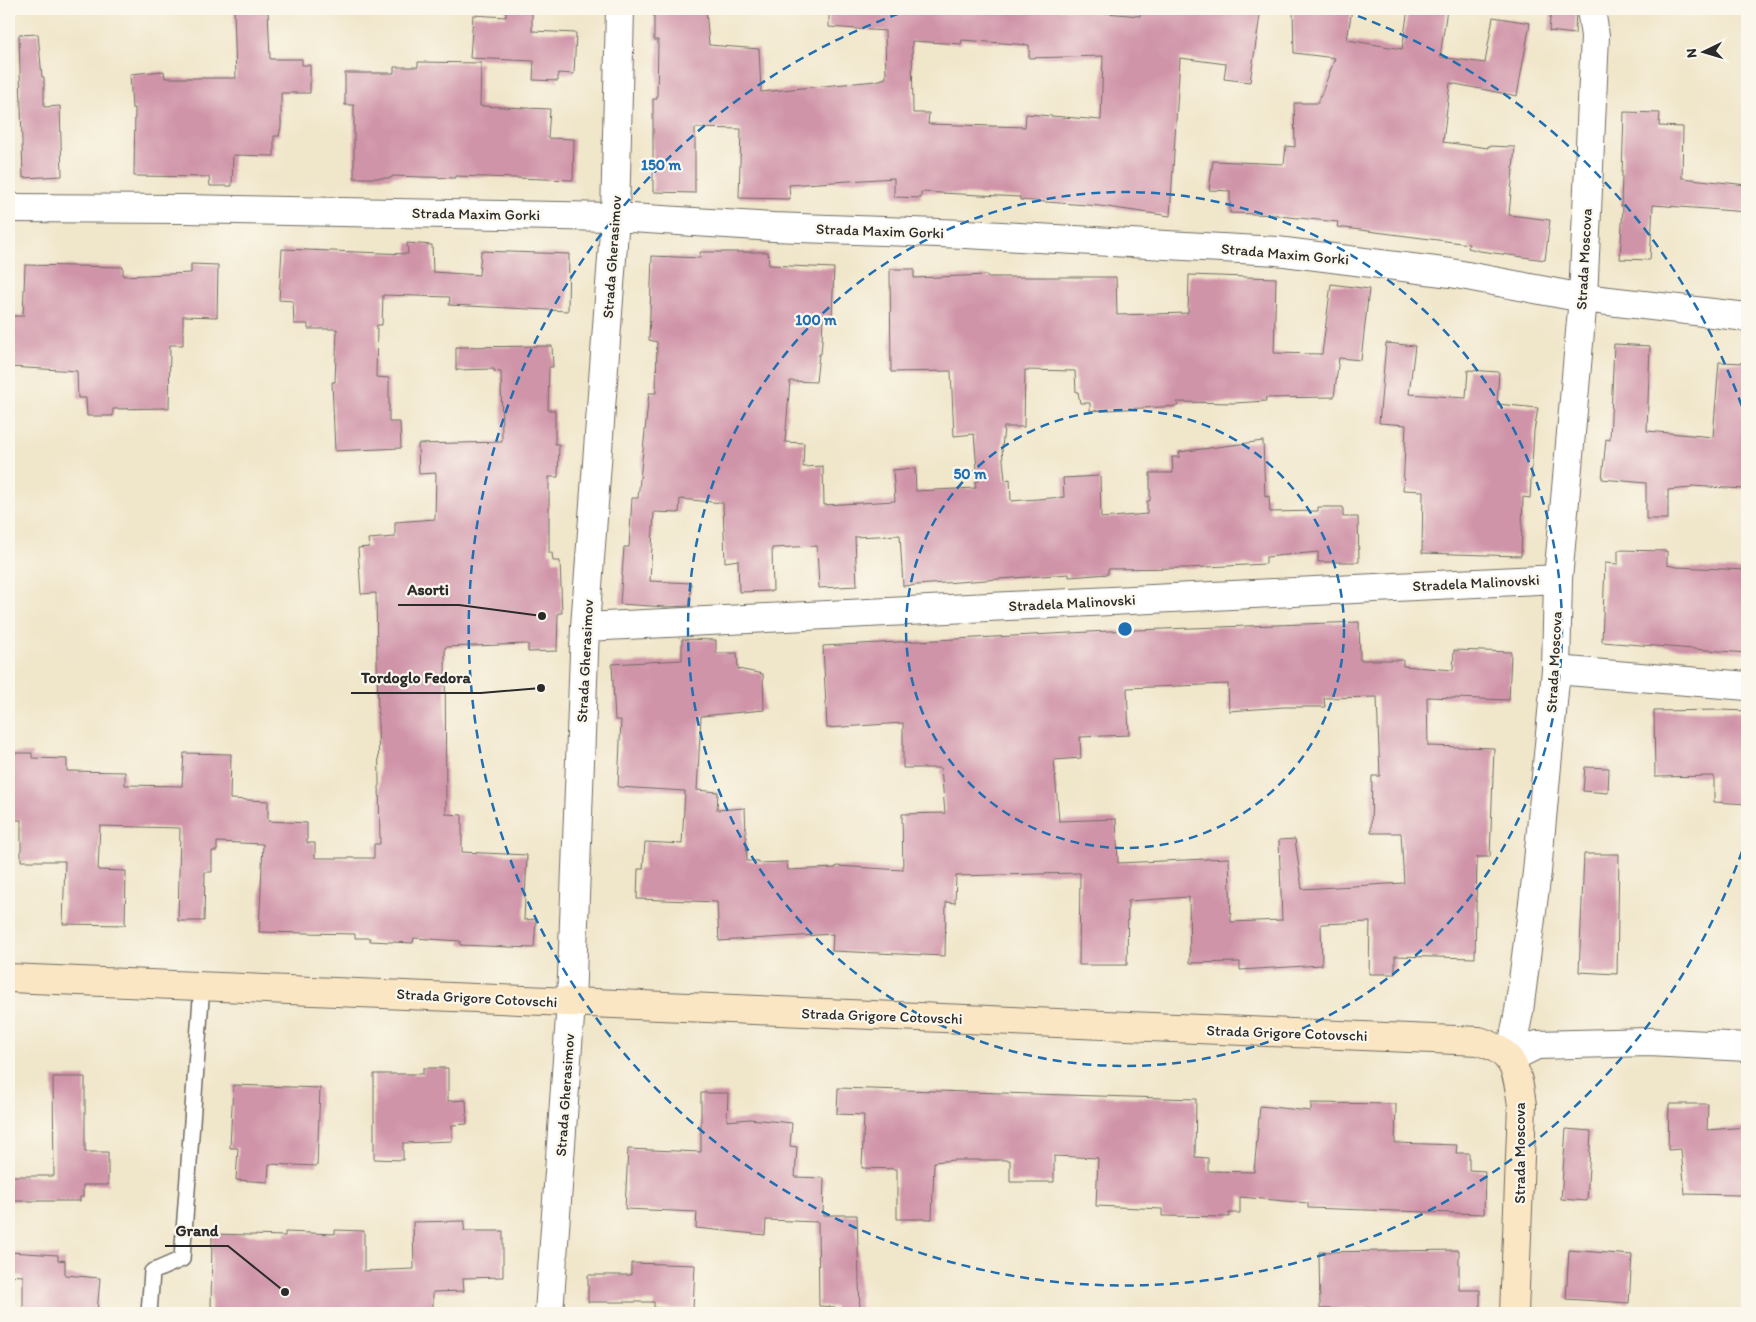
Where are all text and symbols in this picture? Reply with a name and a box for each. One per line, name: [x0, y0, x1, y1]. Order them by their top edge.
north arrow: [1678, 28, 1728, 78]
text: N: [1683, 48, 1700, 59]
text: 150 m: [641, 156, 681, 174]
street label: Strada Gherasimov: [599, 195, 625, 319]
street label: Strada Maxim Gorki: [412, 204, 540, 224]
street label: Strada Moscova: [1572, 207, 1596, 310]
street label: Strada Maxim Gorki: [816, 220, 944, 242]
street label: Strada Maxim Gorki: [1220, 239, 1350, 269]
text: 100 m: [795, 311, 837, 329]
text: 50 m: [953, 465, 987, 483]
street label: Stradela Malinovski: [1412, 571, 1540, 595]
callout: Asorti: [398, 574, 459, 605]
text: Asorti: [406, 580, 449, 599]
street label: Stradela Malinovski: [1008, 591, 1136, 615]
street label: Strada Gherasimov: [573, 599, 597, 723]
street label: Strada Moscova: [1542, 610, 1566, 713]
centre of rings: [1116, 620, 1134, 638]
callout: Tordoglo Fedora: [351, 662, 481, 693]
text: Tordoglo Fedora: [360, 668, 472, 688]
street label: Strada Grigore Cotovschi: [396, 985, 558, 1011]
street label: Strada Grigore Cotovschi: [801, 1004, 963, 1028]
street label: Strada Grigore Cotovschi: [1206, 1021, 1368, 1045]
street label: Strada Gherasimov: [552, 1033, 578, 1157]
street label: Strada Moscova: [1511, 1102, 1529, 1204]
callout: Grand: [165, 1215, 228, 1246]
text: Grand: [176, 1221, 219, 1240]

